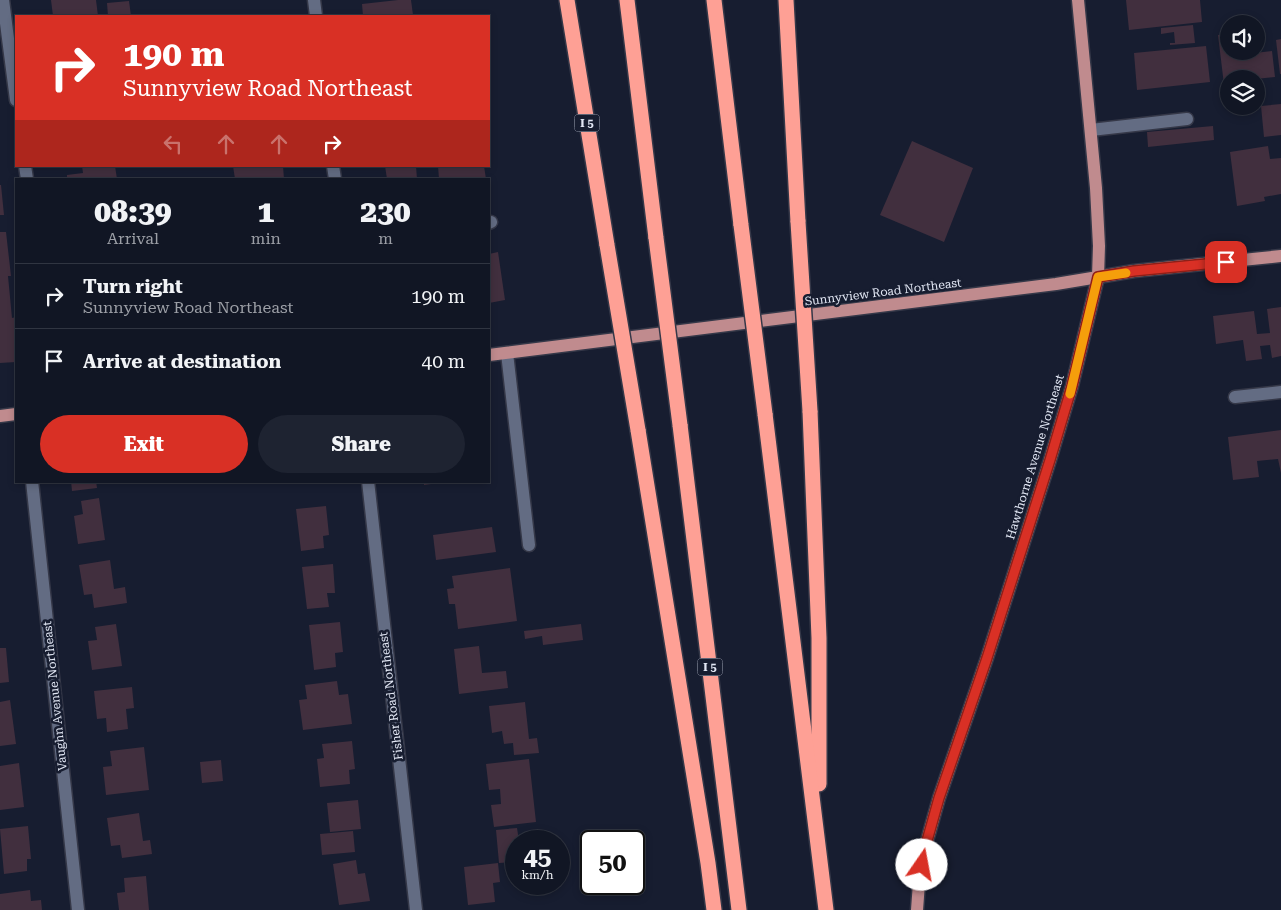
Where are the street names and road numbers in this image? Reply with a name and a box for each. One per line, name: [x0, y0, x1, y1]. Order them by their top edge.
road number: I 5: [574, 115, 600, 132]
street label: Sunnyview Road Northeast: [804, 275, 963, 309]
street label: Hawthorne Avenue Northeast: [1003, 372, 1067, 541]
street label: Vaughn Avenue Northeast: [40, 620, 70, 771]
street label: Fisher Road Northeast: [376, 631, 406, 761]
road number: I 5: [698, 659, 722, 676]

